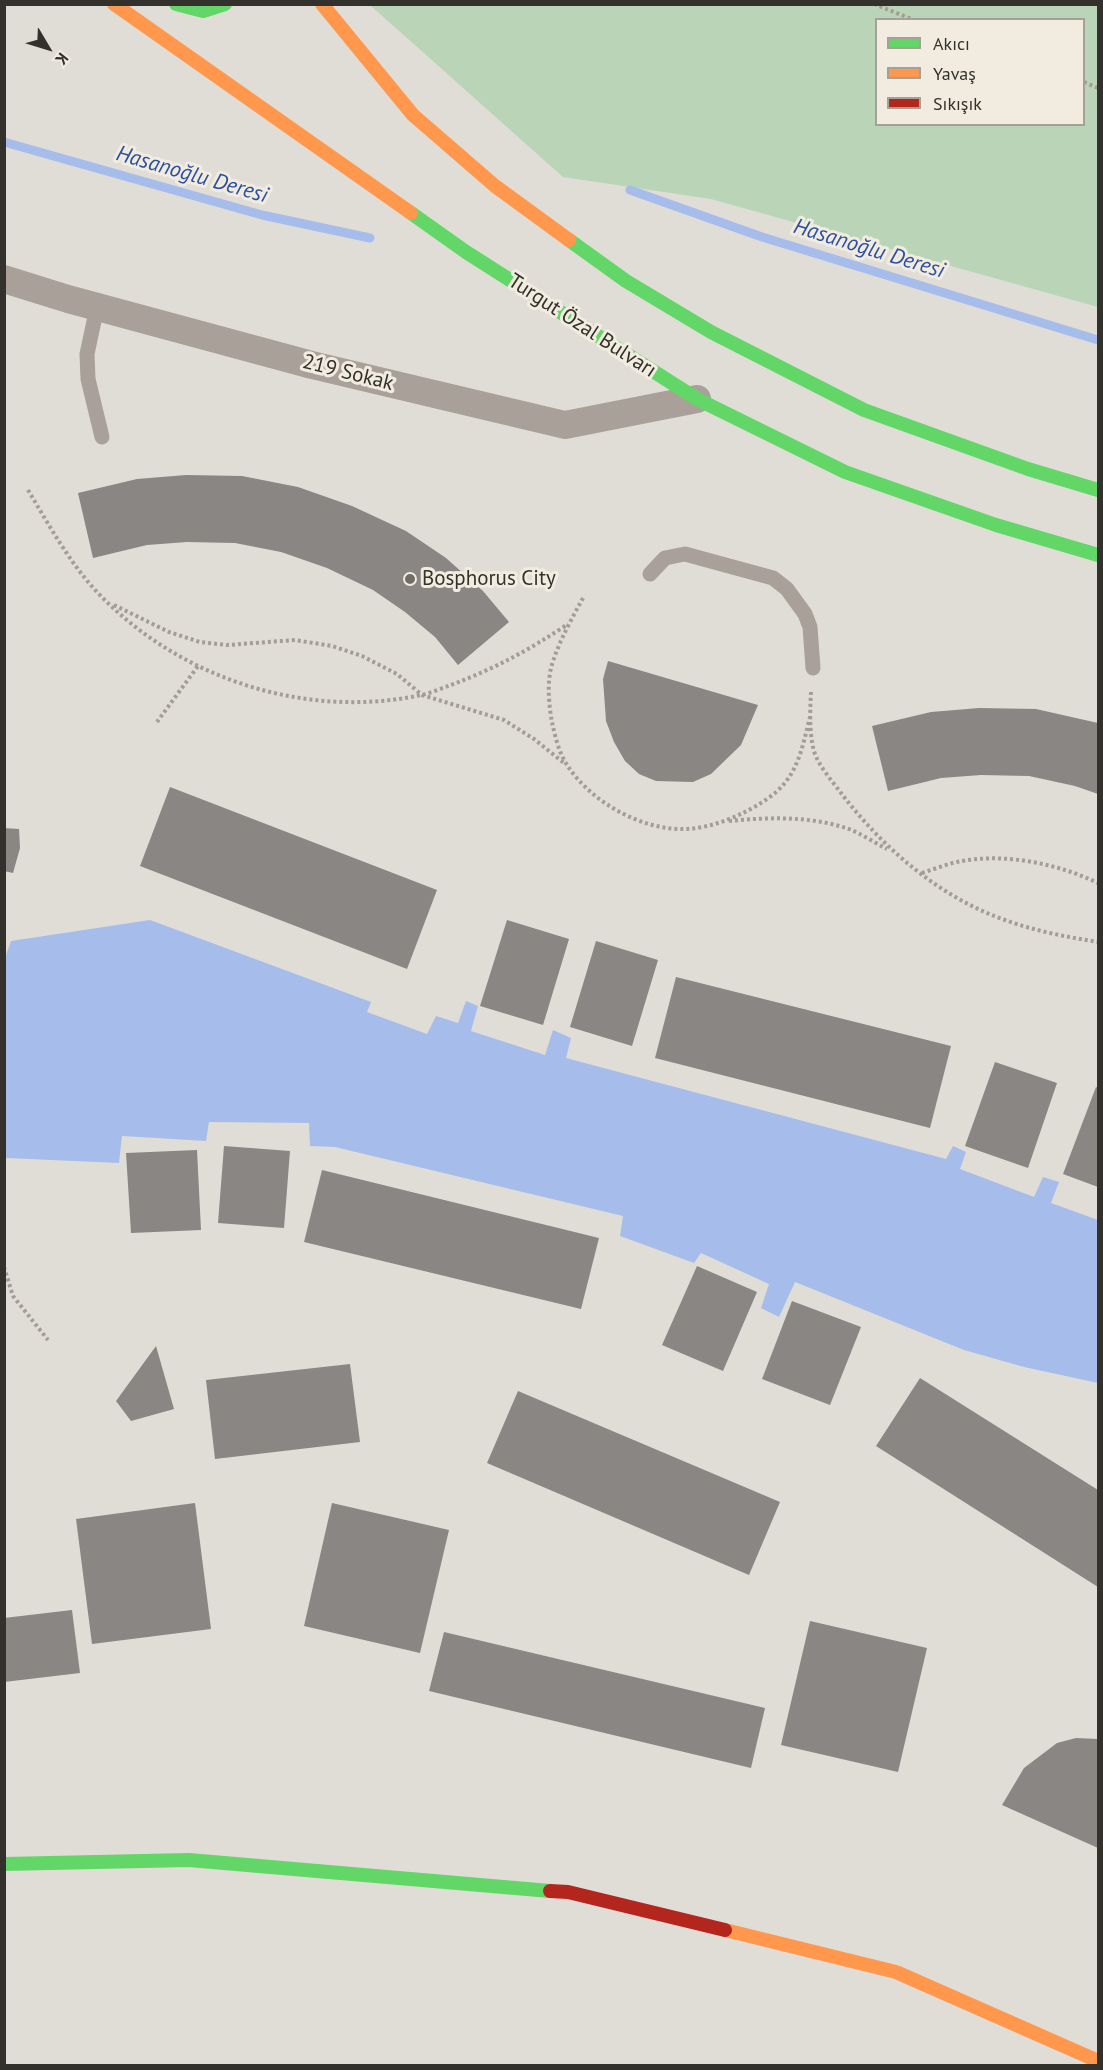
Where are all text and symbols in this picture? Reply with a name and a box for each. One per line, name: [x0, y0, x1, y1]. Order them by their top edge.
north arrow: [18, 18, 78, 78]
legend: [875, 18, 1085, 126]
text: Akıcı: [933, 32, 970, 55]
text: K: [51, 49, 73, 69]
text: Yavaş: [933, 62, 976, 85]
text: Sıkışık: [933, 92, 982, 115]
water label: Hasanoğlu Deresi: [113, 141, 271, 209]
water label: Hasanoğlu Deresi: [790, 213, 948, 285]
street label: Turgut Özal Bulvarı: [503, 269, 661, 383]
street label: 219 Sokak: [300, 350, 396, 396]
place label: Bosphorus City: [422, 566, 556, 592]
marker: Bosphorus City: [403, 572, 417, 586]

